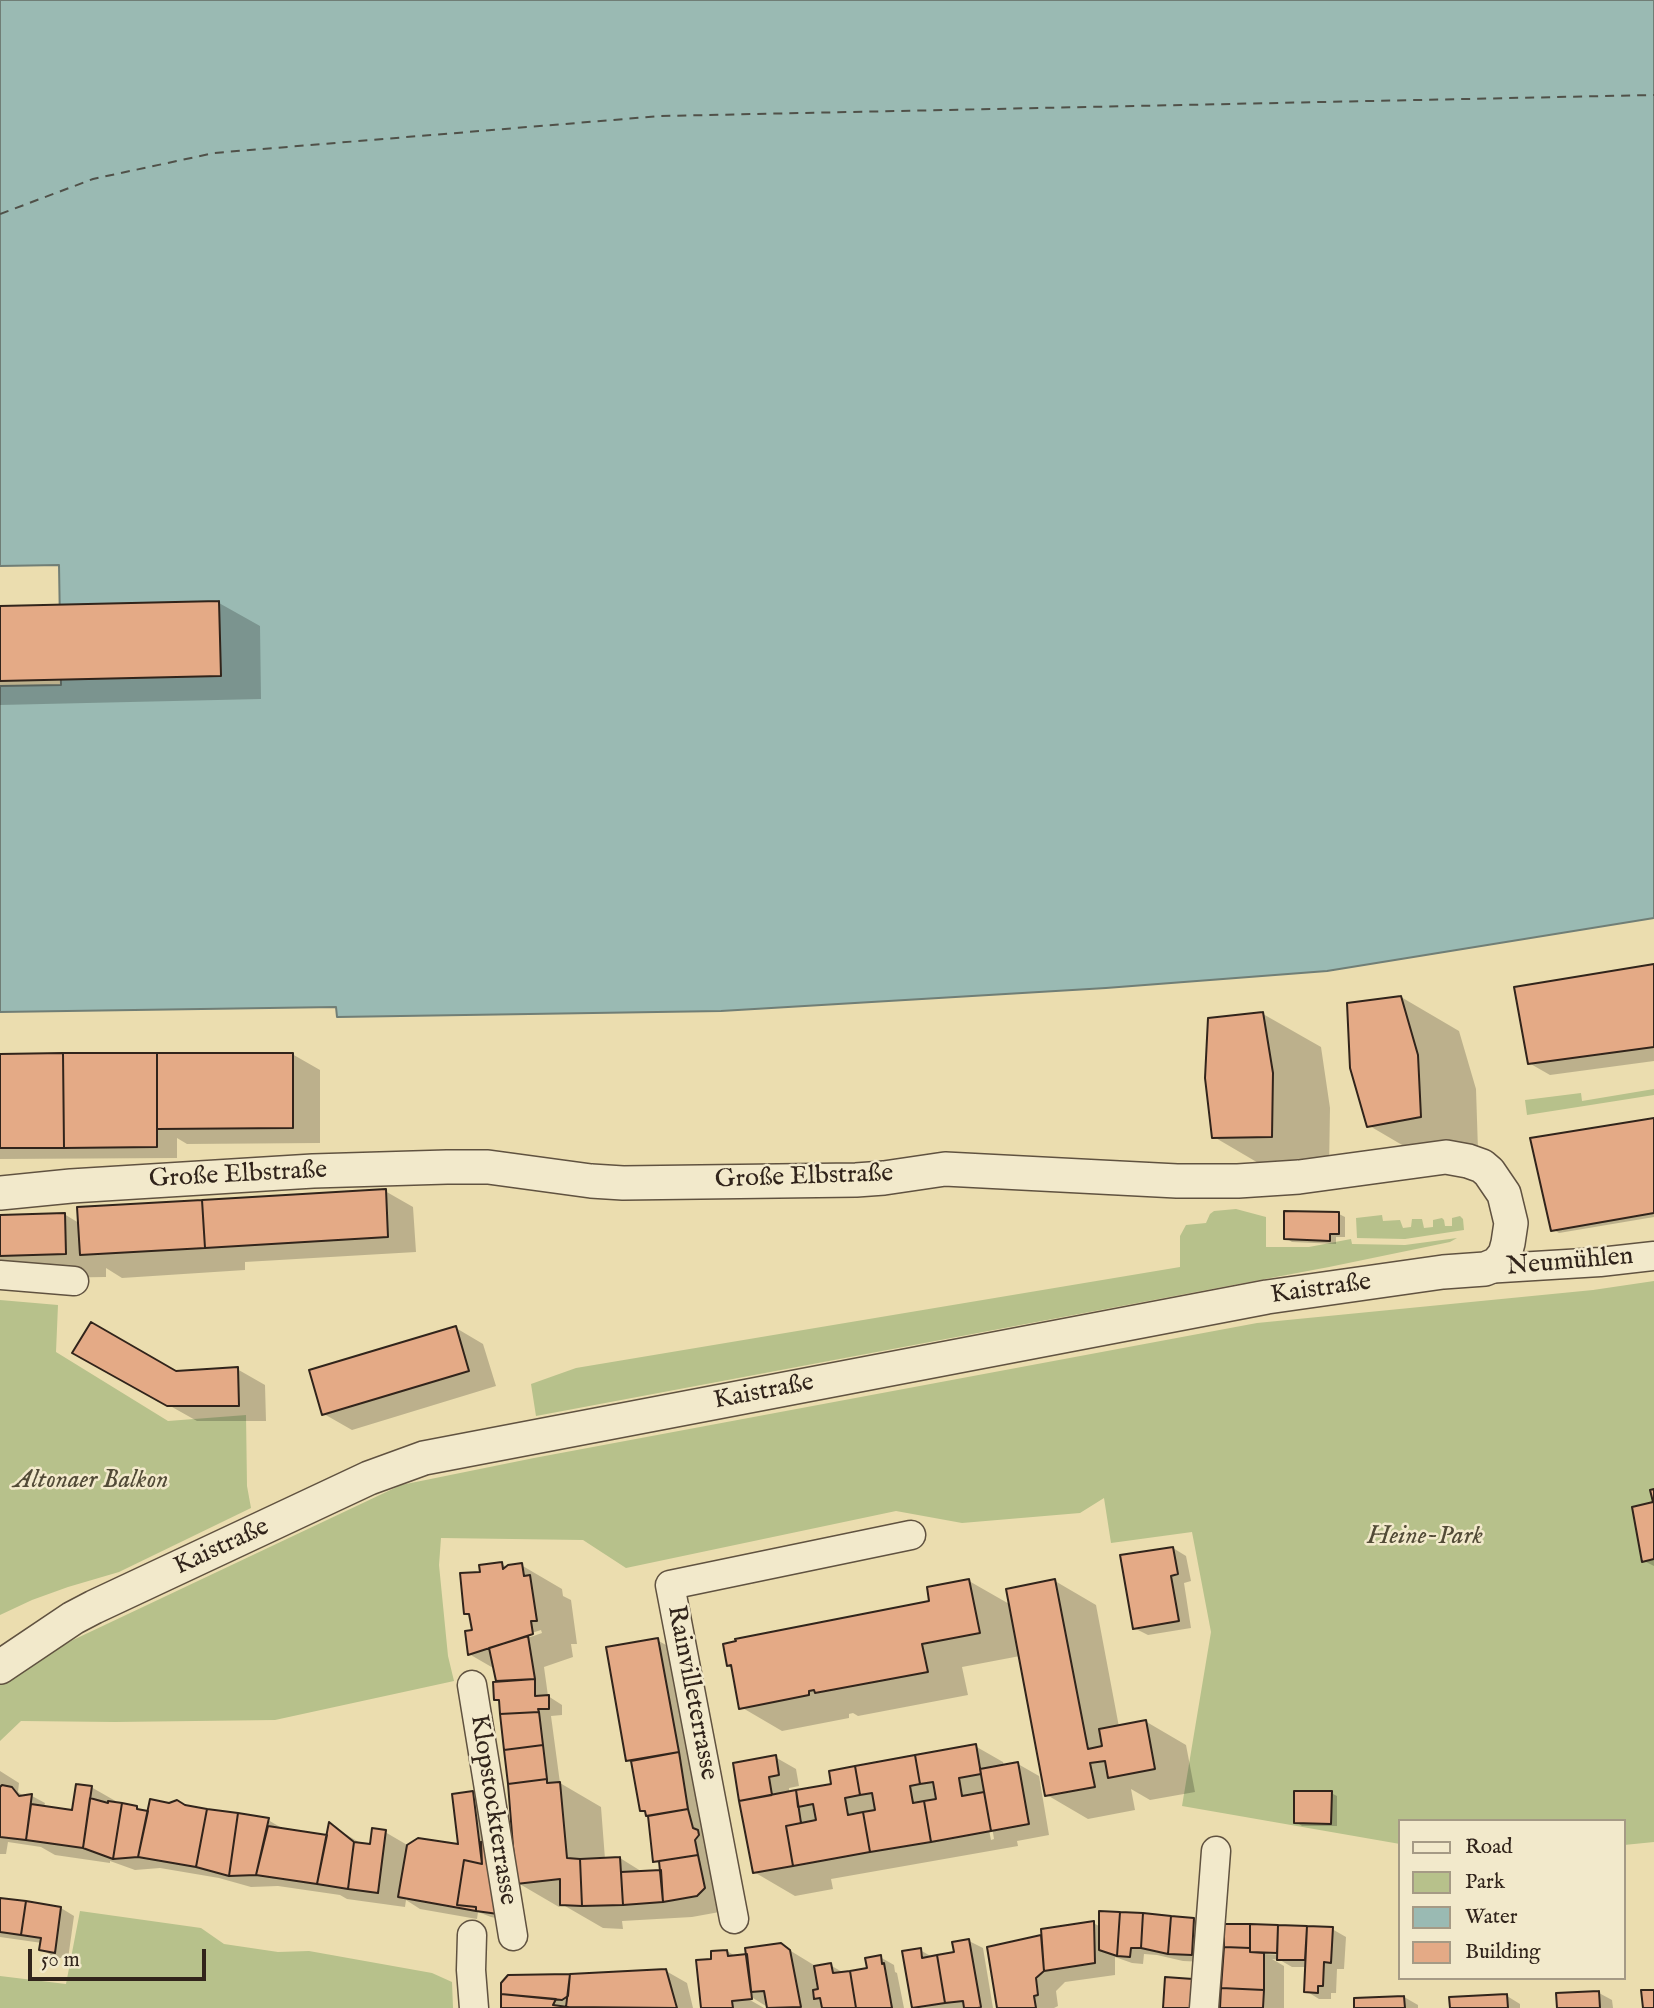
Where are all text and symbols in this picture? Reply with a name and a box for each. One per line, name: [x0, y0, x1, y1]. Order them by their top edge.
street label: Große Elbstraße: [148, 1156, 328, 1196]
street label: Große Elbstraße: [714, 1159, 894, 1197]
street label: Neumühlen: [1505, 1242, 1635, 1284]
street label: Kaistraße: [1269, 1268, 1373, 1312]
street label: Kaistraße: [711, 1368, 817, 1418]
park label: Altonaer Balkon: [14, 1466, 168, 1498]
street label: Kaistraße: [170, 1512, 274, 1584]
park label: Heine-Park: [1367, 1522, 1483, 1554]
street label: Rainvilleterrasse: [659, 1603, 723, 1783]
street label: Klopstockterrasse: [462, 1713, 522, 1907]
legend: [1398, 1819, 1626, 1980]
text: Road: [1465, 1834, 1512, 1861]
text: Park: [1465, 1869, 1505, 1896]
text: Water: [1465, 1904, 1517, 1931]
scale bar: [32, 1934, 210, 1978]
text: Building: [1465, 1939, 1540, 1966]
text: 50 m: [41, 1947, 80, 1974]

